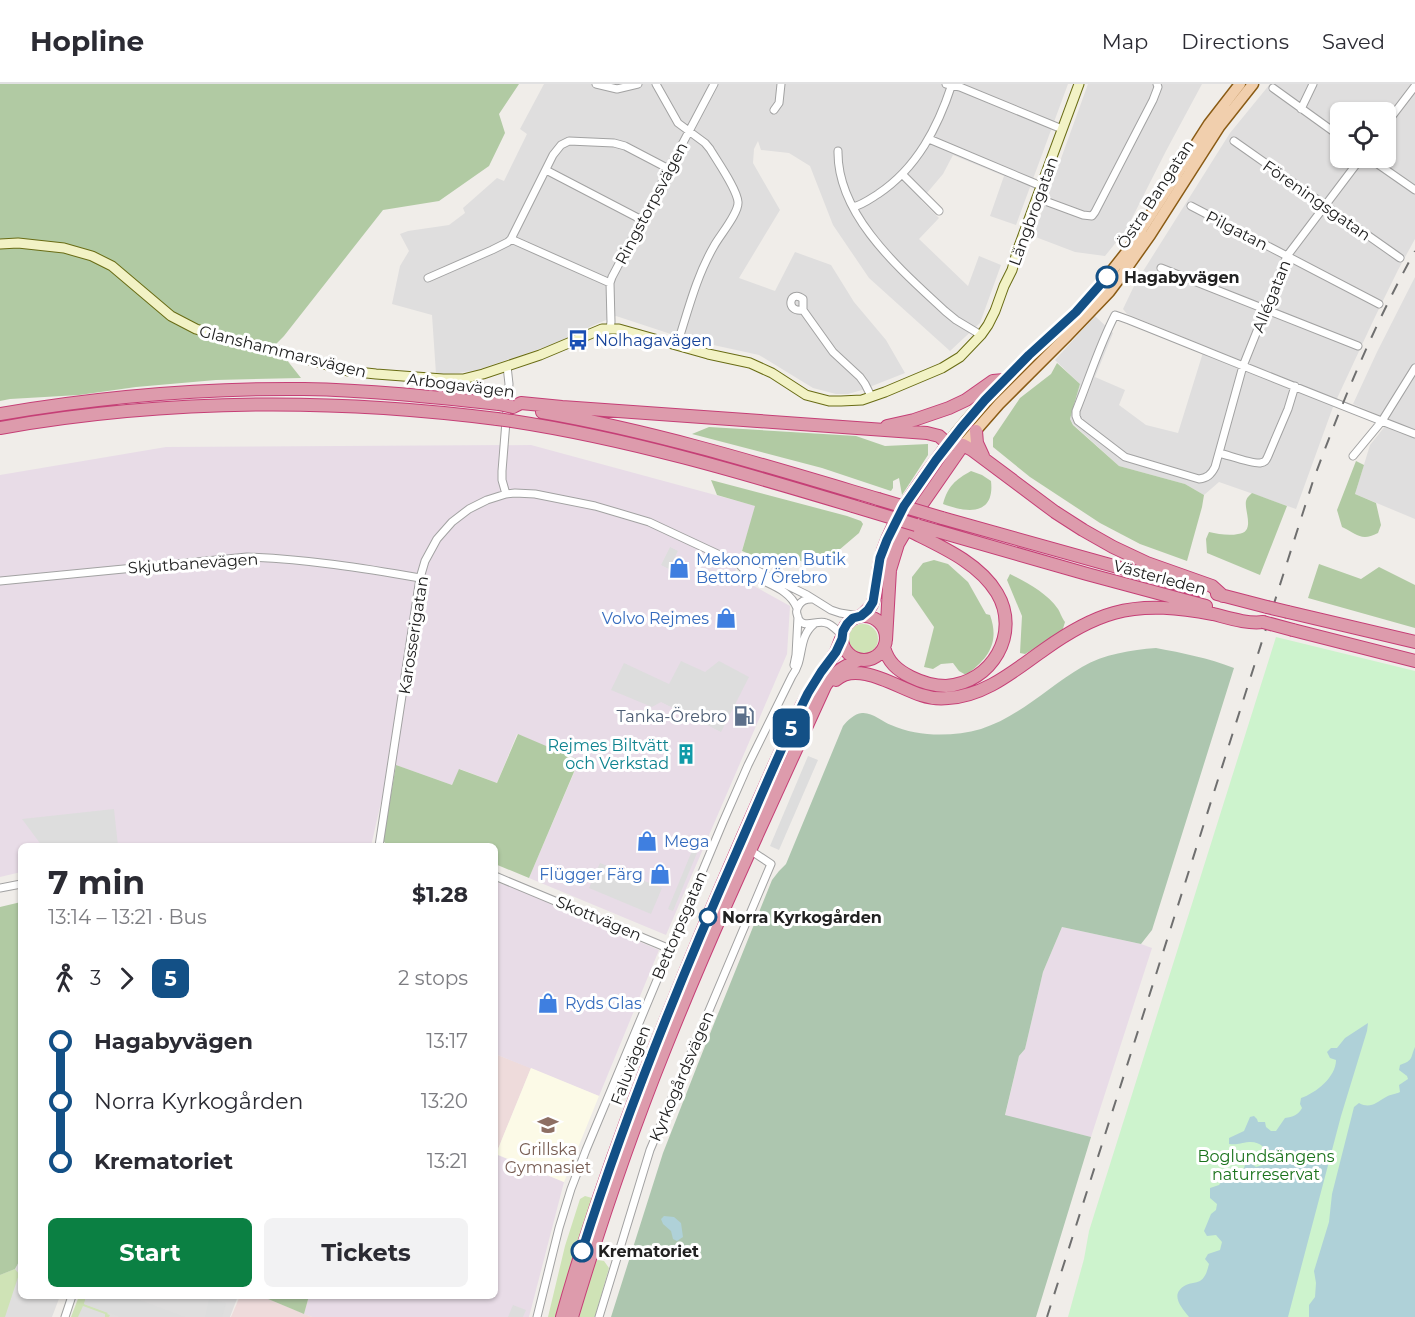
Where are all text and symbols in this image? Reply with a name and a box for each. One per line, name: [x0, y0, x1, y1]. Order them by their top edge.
text: Hopline: [30, 24, 144, 58]
text: Map: [1102, 29, 1148, 54]
text: Directions: [1181, 29, 1289, 54]
text: Saved: [1322, 29, 1385, 54]
map controls: [1330, 102, 1396, 168]
button: locate: [1330, 102, 1396, 168]
street label: Östra Bangatan: [1112, 136, 1198, 252]
street label: Ringstorpsvägen: [611, 139, 692, 268]
street label: Längbrogatan: [1005, 154, 1062, 268]
street label: Föreningsgatan: [1259, 156, 1374, 245]
street label: Pilgatan: [1203, 207, 1271, 254]
street label: Allégatan: [1248, 257, 1295, 335]
marker: Hagabyvägen: [1096, 266, 1118, 288]
place label: Hagabyvägen: [1124, 268, 1240, 287]
street label: Glanshammarsvägen: [197, 322, 368, 381]
bus stop icon: Nolhagavägen: [566, 328, 590, 352]
place label: Nolhagavägen: [595, 331, 712, 350]
street label: Arbogavägen: [406, 369, 516, 402]
street label: Skjutbanevägen: [127, 549, 259, 578]
place label: Mekonomen Butik Bettorp / Örebro: [696, 550, 846, 587]
shop icon: Mekonomen Butik Bettorp / Örebro: [667, 556, 691, 580]
street label: Västerleden: [1112, 556, 1208, 599]
street label: Karosserigatan: [395, 575, 432, 696]
shop icon: Volvo Rejmes: [714, 606, 738, 630]
place label: Volvo Rejmes: [602, 609, 709, 628]
fuel station icon: Tanka-Örebro: [732, 704, 756, 728]
place label: Tanka-Örebro: [617, 706, 727, 726]
line badge: 5: [772, 708, 810, 748]
text: 5: [785, 716, 797, 741]
place label: Rejmes Biltvätt och Verkstad: [547, 736, 669, 773]
building icon: Rejmes Biltvätt och Verkstad: [674, 742, 698, 766]
shop icon: Mega: [635, 829, 659, 853]
place label: Mega: [664, 832, 709, 851]
text: 7 min: [48, 862, 145, 902]
shop icon: Flügger Färg: [648, 862, 672, 886]
place label: Flügger Färg: [539, 865, 643, 884]
street label: Bettorpsgatan: [648, 868, 711, 982]
text: $1.28: [412, 881, 468, 908]
street label: Skottvägen: [553, 892, 644, 945]
text: 13:14 – 13:21 · Bus: [48, 905, 207, 929]
marker: Norra Kyrkogården: [699, 908, 717, 926]
place label: Norra Kyrkogården: [722, 908, 882, 927]
icon: walk: [48, 962, 81, 995]
icon: forward: [110, 962, 143, 995]
text: 3: [90, 966, 101, 990]
text: 5: [164, 966, 177, 991]
text: 2 stops: [398, 966, 468, 990]
shop icon: Ryds Glas: [536, 991, 560, 1015]
place label: Ryds Glas: [565, 994, 642, 1013]
street label: Kyrkogårdsvägen: [645, 1008, 718, 1144]
street label: Faluvägen: [607, 1023, 654, 1108]
text: Hagabyvägen: [94, 1028, 253, 1055]
text: 13:17: [426, 1029, 468, 1053]
text: Norra Kyrkogården: [94, 1088, 303, 1115]
text: 13:20: [421, 1089, 468, 1113]
school or university icon: Grillska Gymnasiet: [536, 1113, 560, 1137]
place label: Grillska Gymnasiet: [505, 1140, 592, 1177]
park label: Boglundsängens naturreservat: [1197, 1147, 1335, 1184]
text: Krematoriet: [94, 1148, 233, 1175]
text: 13:21: [427, 1149, 468, 1173]
button: Start: [48, 1218, 252, 1287]
button: Tickets: [264, 1218, 468, 1287]
marker: Krematoriet: [571, 1240, 593, 1262]
place label: Krematoriet: [598, 1242, 699, 1261]

